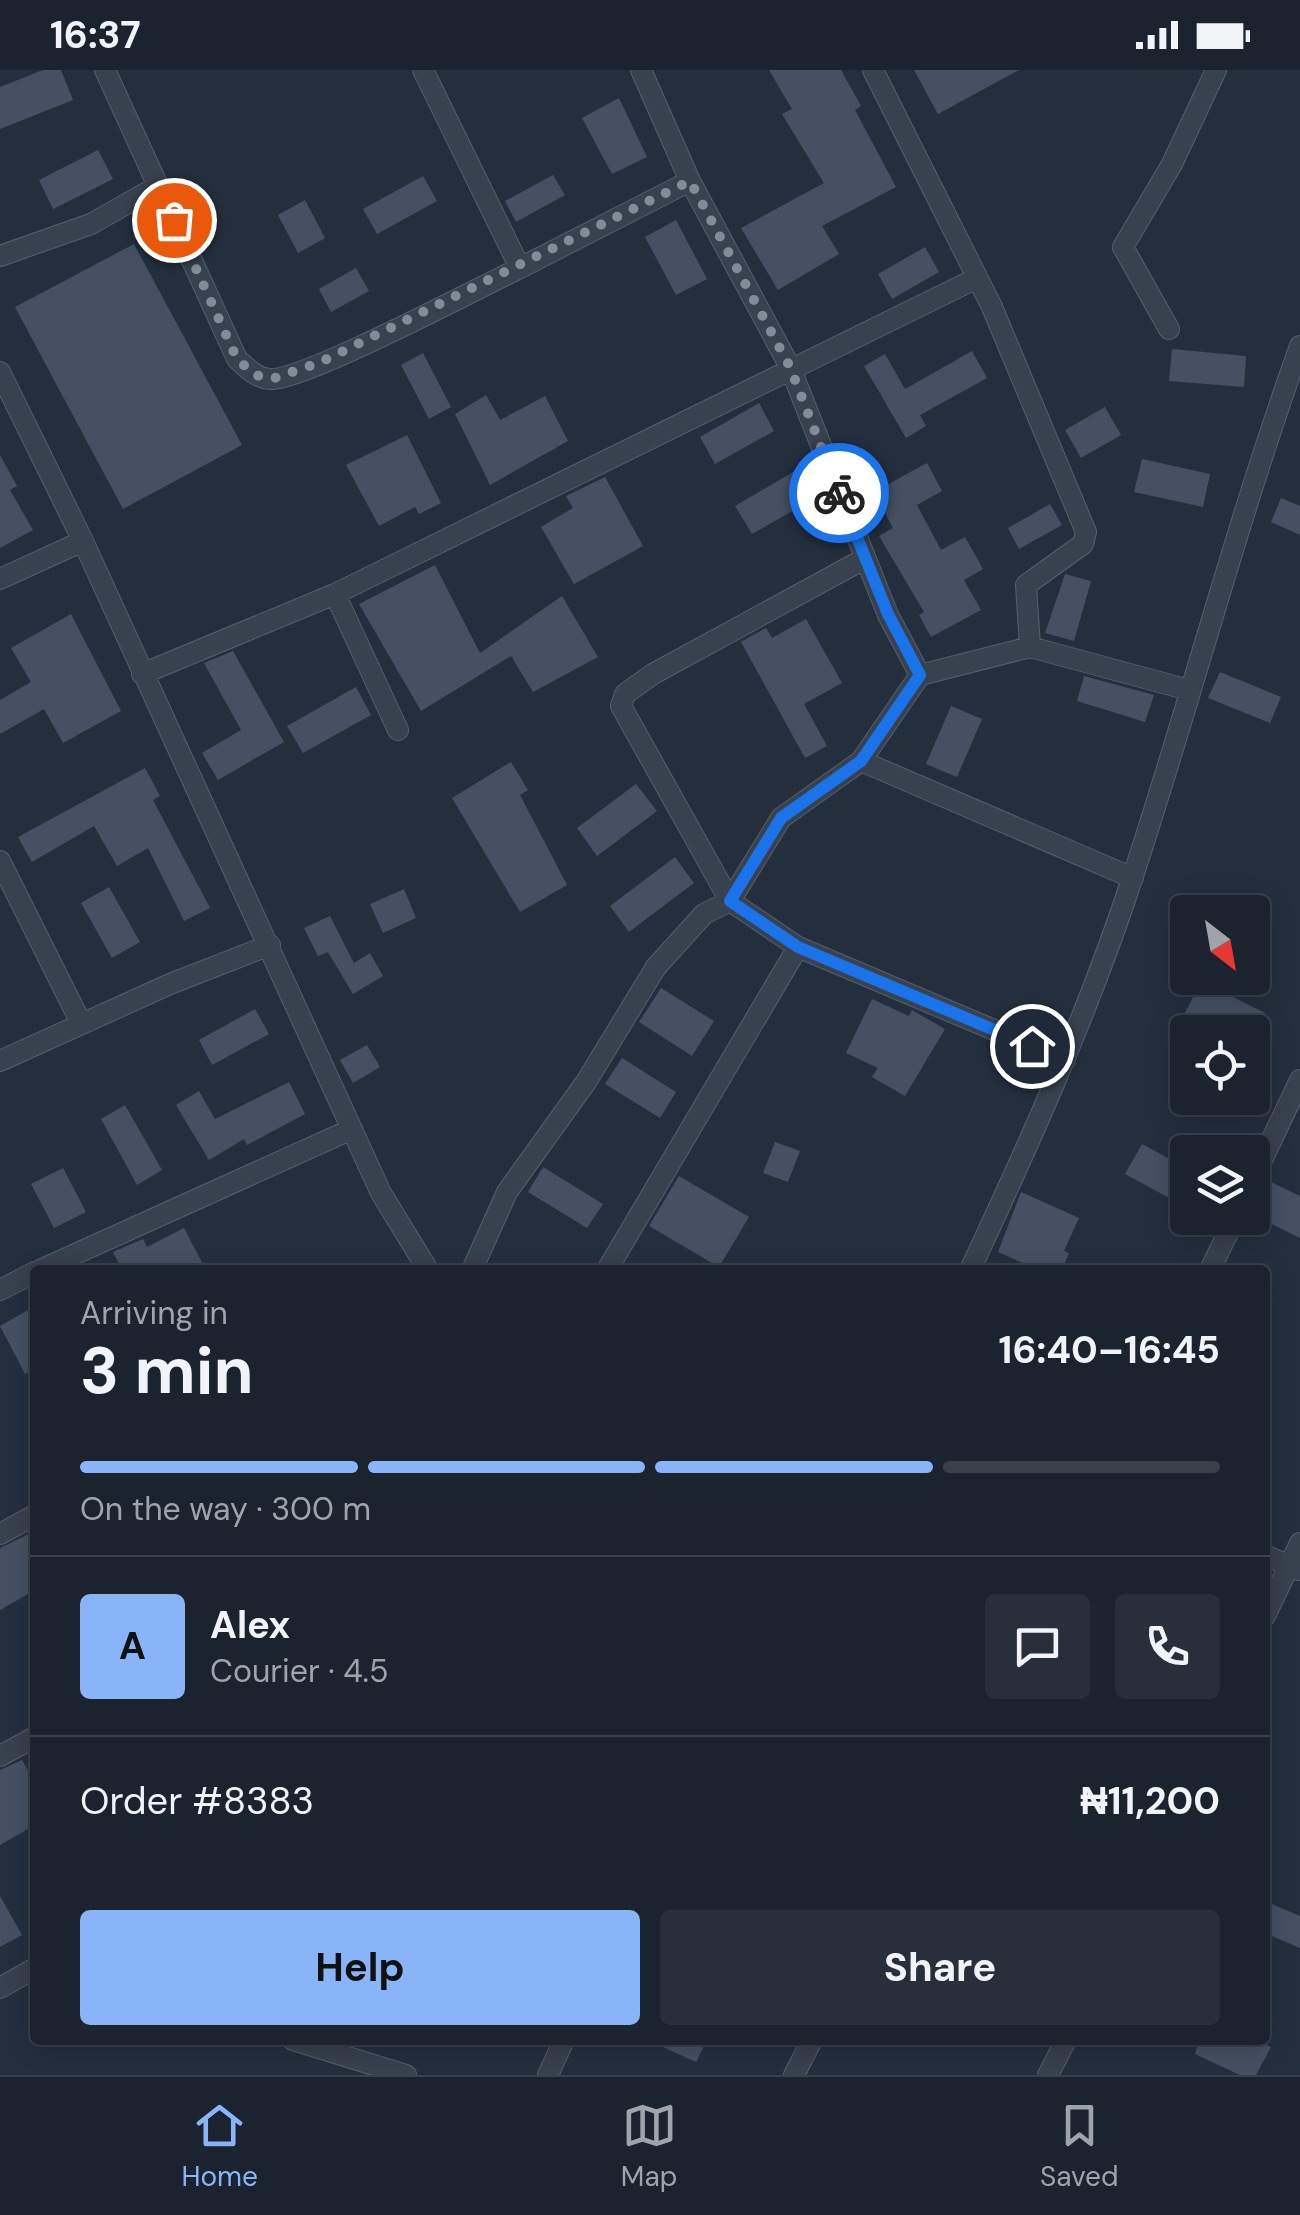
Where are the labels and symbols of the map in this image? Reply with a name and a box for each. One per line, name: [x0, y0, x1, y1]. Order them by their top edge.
pin: [132, 178, 217, 263]
courier: [789, 443, 889, 543]
north arrow: [1170, 895, 1270, 995]
pin: [990, 1004, 1075, 1089]

